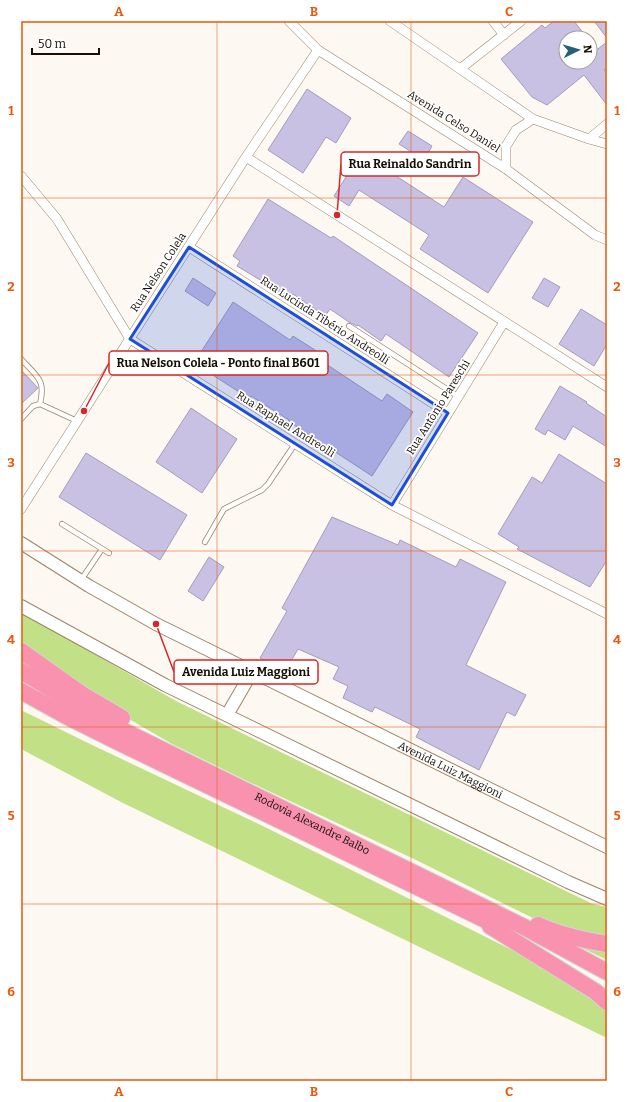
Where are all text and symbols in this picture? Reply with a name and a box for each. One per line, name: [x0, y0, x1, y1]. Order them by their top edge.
text: A: [114, 4, 124, 19]
text: B: [310, 4, 318, 19]
text: C: [505, 4, 513, 19]
scale bar: [32, 30, 99, 56]
north arrow: [558, 30, 598, 70]
text: 50 m: [38, 37, 67, 51]
text: N: [581, 44, 594, 54]
street label: Avenida Celso Daniel: [405, 88, 502, 155]
text: 1: [8, 103, 14, 118]
text: 1: [614, 103, 620, 118]
callout: Rua Reinaldo Sandrin: [341, 152, 479, 176]
text: Rua Reinaldo Sandrin: [349, 157, 472, 171]
street label: Rua Nelson Colela: [128, 230, 189, 314]
street label: Rua Lucinda Tibério Andreolli: [258, 274, 392, 367]
text: 2: [7, 279, 15, 294]
text: 2: [613, 279, 621, 294]
callout: Rua Nelson Colela - Ponto final B601: [109, 351, 328, 375]
text: Rua Nelson Colela - Ponto final B601: [117, 356, 320, 370]
street label: Rua Antônio Pareschi: [404, 357, 473, 457]
street label: Rua Raphael Andreolli: [234, 389, 338, 460]
text: 3: [7, 455, 15, 470]
text: 3: [613, 455, 621, 470]
text: 4: [7, 632, 15, 647]
text: 4: [613, 632, 621, 647]
callout: Avenida Luiz Maggioni: [174, 660, 318, 684]
text: Avenida Luiz Maggioni: [182, 665, 310, 679]
street label: Avenida Luiz Maggioni: [396, 739, 505, 802]
street label: Rodovia Alexandre Balbo: [252, 790, 372, 857]
text: 5: [7, 808, 15, 823]
text: 5: [613, 808, 621, 823]
text: 6: [7, 984, 15, 999]
text: 6: [613, 984, 621, 999]
text: A: [114, 1084, 124, 1099]
text: B: [310, 1084, 318, 1099]
text: C: [505, 1084, 513, 1099]

